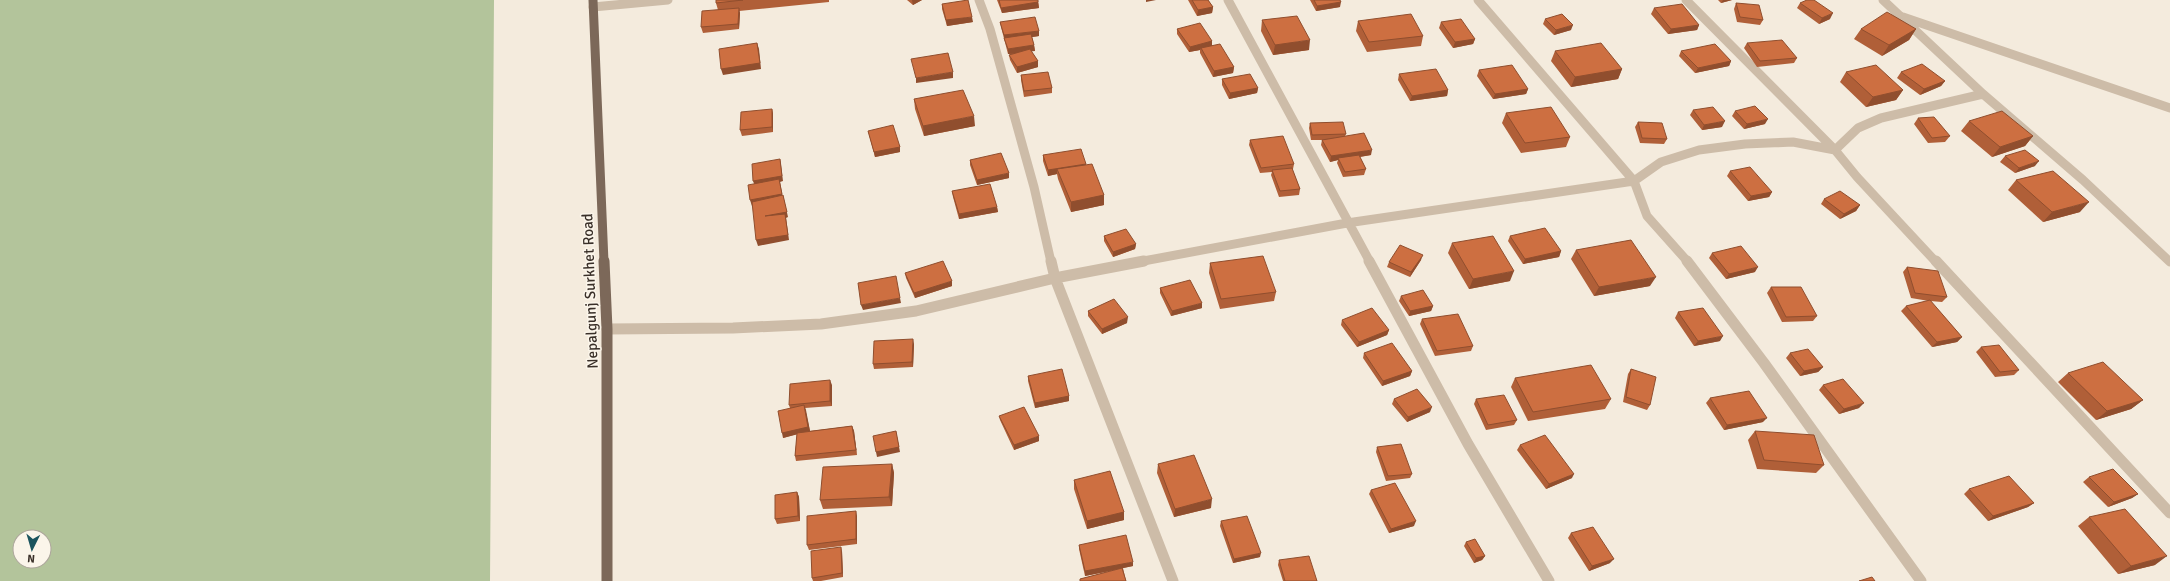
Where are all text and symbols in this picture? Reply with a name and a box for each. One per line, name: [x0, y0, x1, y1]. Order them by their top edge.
street label: Nepalgunj Surkhet Road: [578, 213, 602, 369]
north arrow: [12, 529, 52, 569]
text: N: [27, 552, 36, 565]

